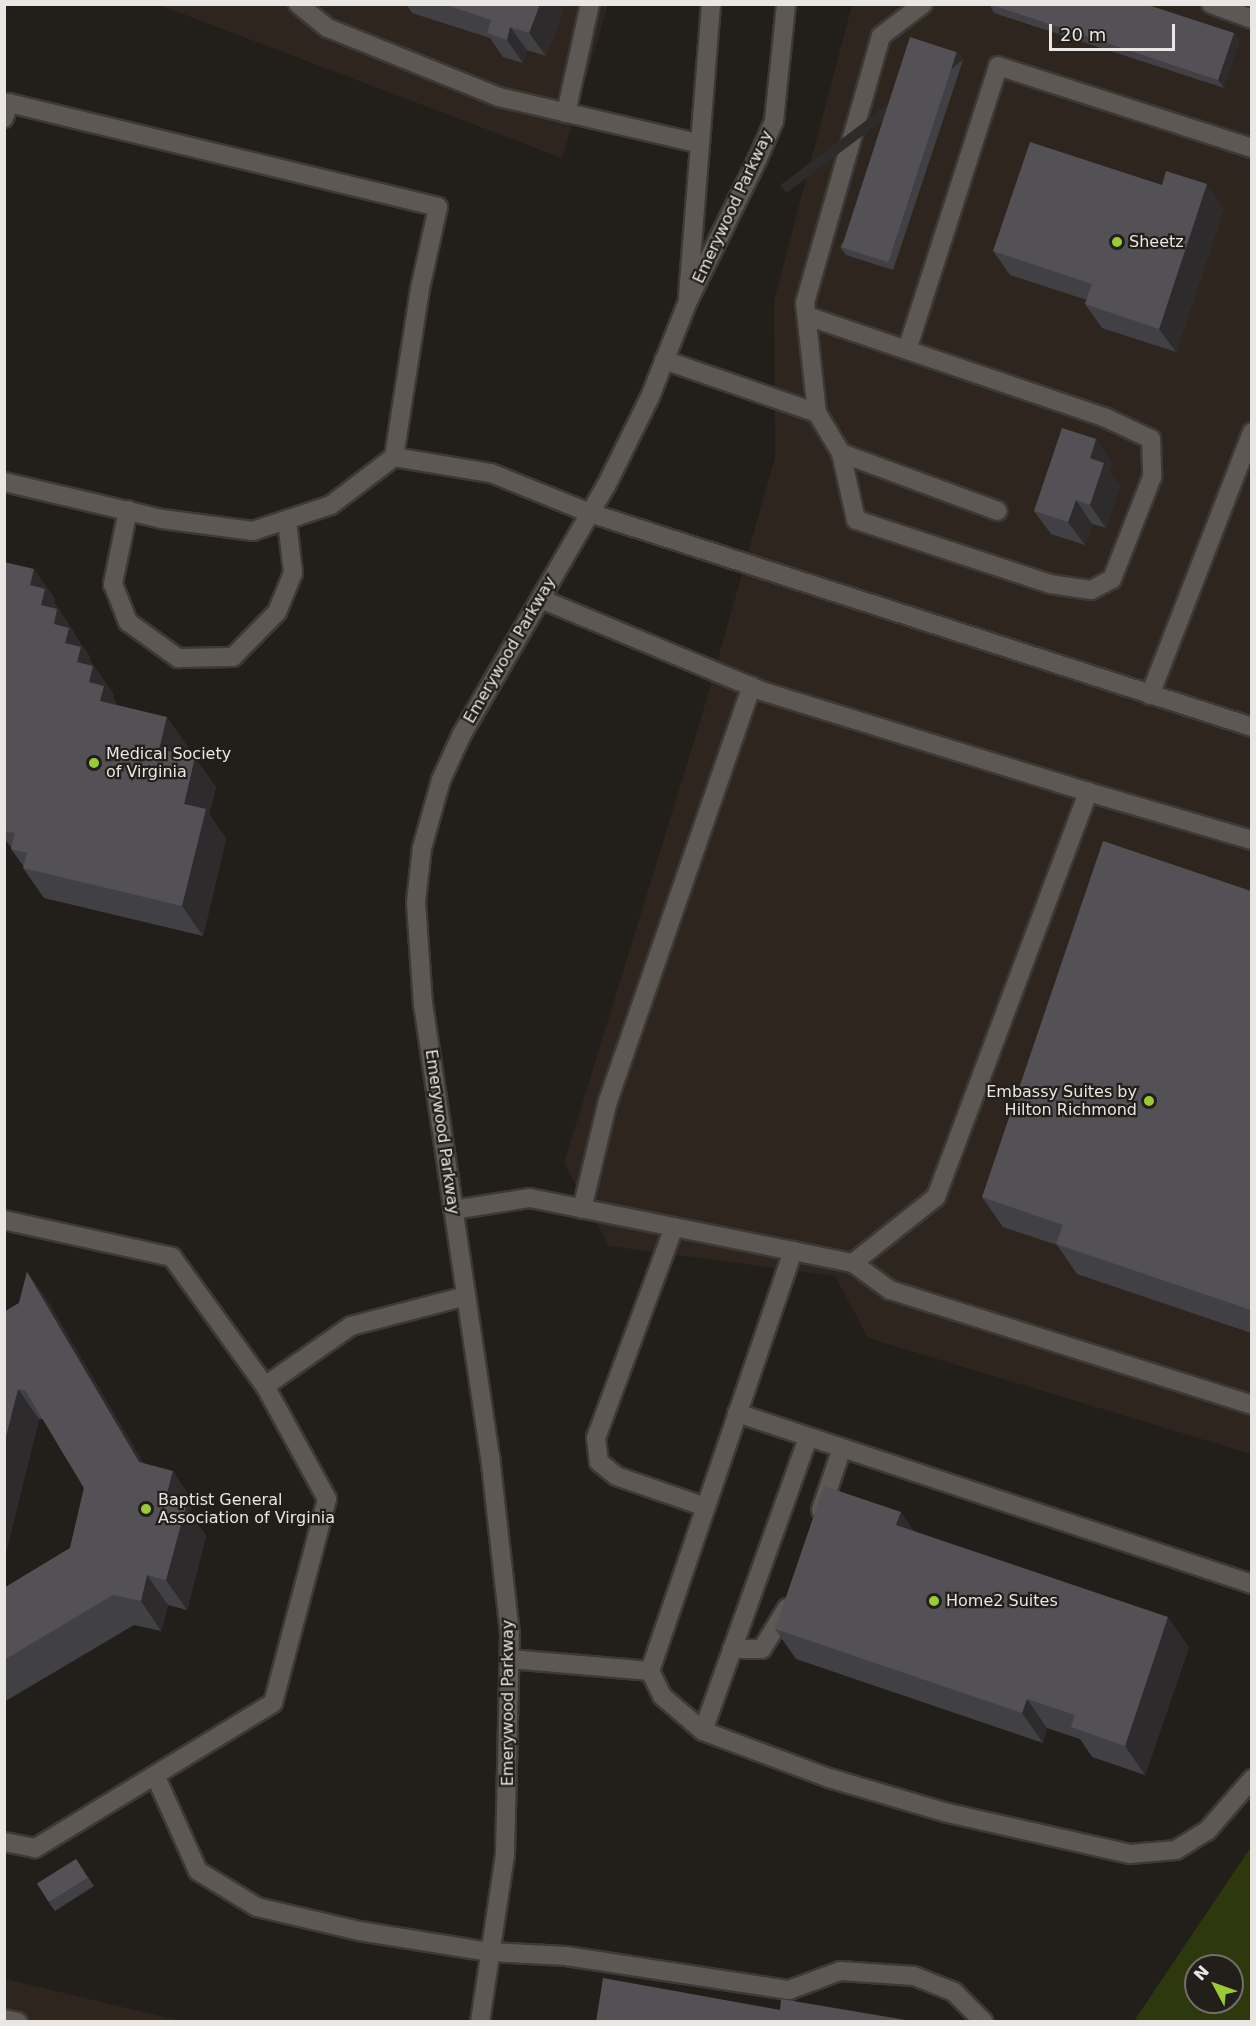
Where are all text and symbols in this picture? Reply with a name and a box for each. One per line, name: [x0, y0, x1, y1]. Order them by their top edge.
scale bar: [1052, 12, 1178, 50]
text: 20 m: [1060, 24, 1106, 45]
street label: Emerywood Parkway: [689, 128, 777, 286]
place label: Sheetz: [1129, 232, 1184, 252]
marker: Sheetz: [1110, 235, 1124, 249]
street label: Emerywood Parkway: [460, 573, 560, 727]
place label: Medical Society of Virginia: [106, 744, 231, 782]
marker: Medical Society of Virginia: [87, 756, 101, 770]
street label: Emerywood Parkway: [421, 1048, 463, 1216]
place label: Embassy Suites by Hilton Richmond: [986, 1082, 1137, 1120]
marker: Embassy Suites by Hilton Richmond: [1142, 1094, 1156, 1108]
place label: Baptist General Association of Virginia: [158, 1490, 335, 1528]
marker: Baptist General Association of Virginia: [139, 1502, 153, 1516]
place label: Home2 Suites: [946, 1591, 1058, 1611]
marker: Home2 Suites: [927, 1594, 941, 1608]
street label: Emerywood Parkway: [498, 1620, 518, 1786]
north arrow: [1184, 1954, 1244, 2014]
text: N: [1190, 1962, 1213, 1984]

